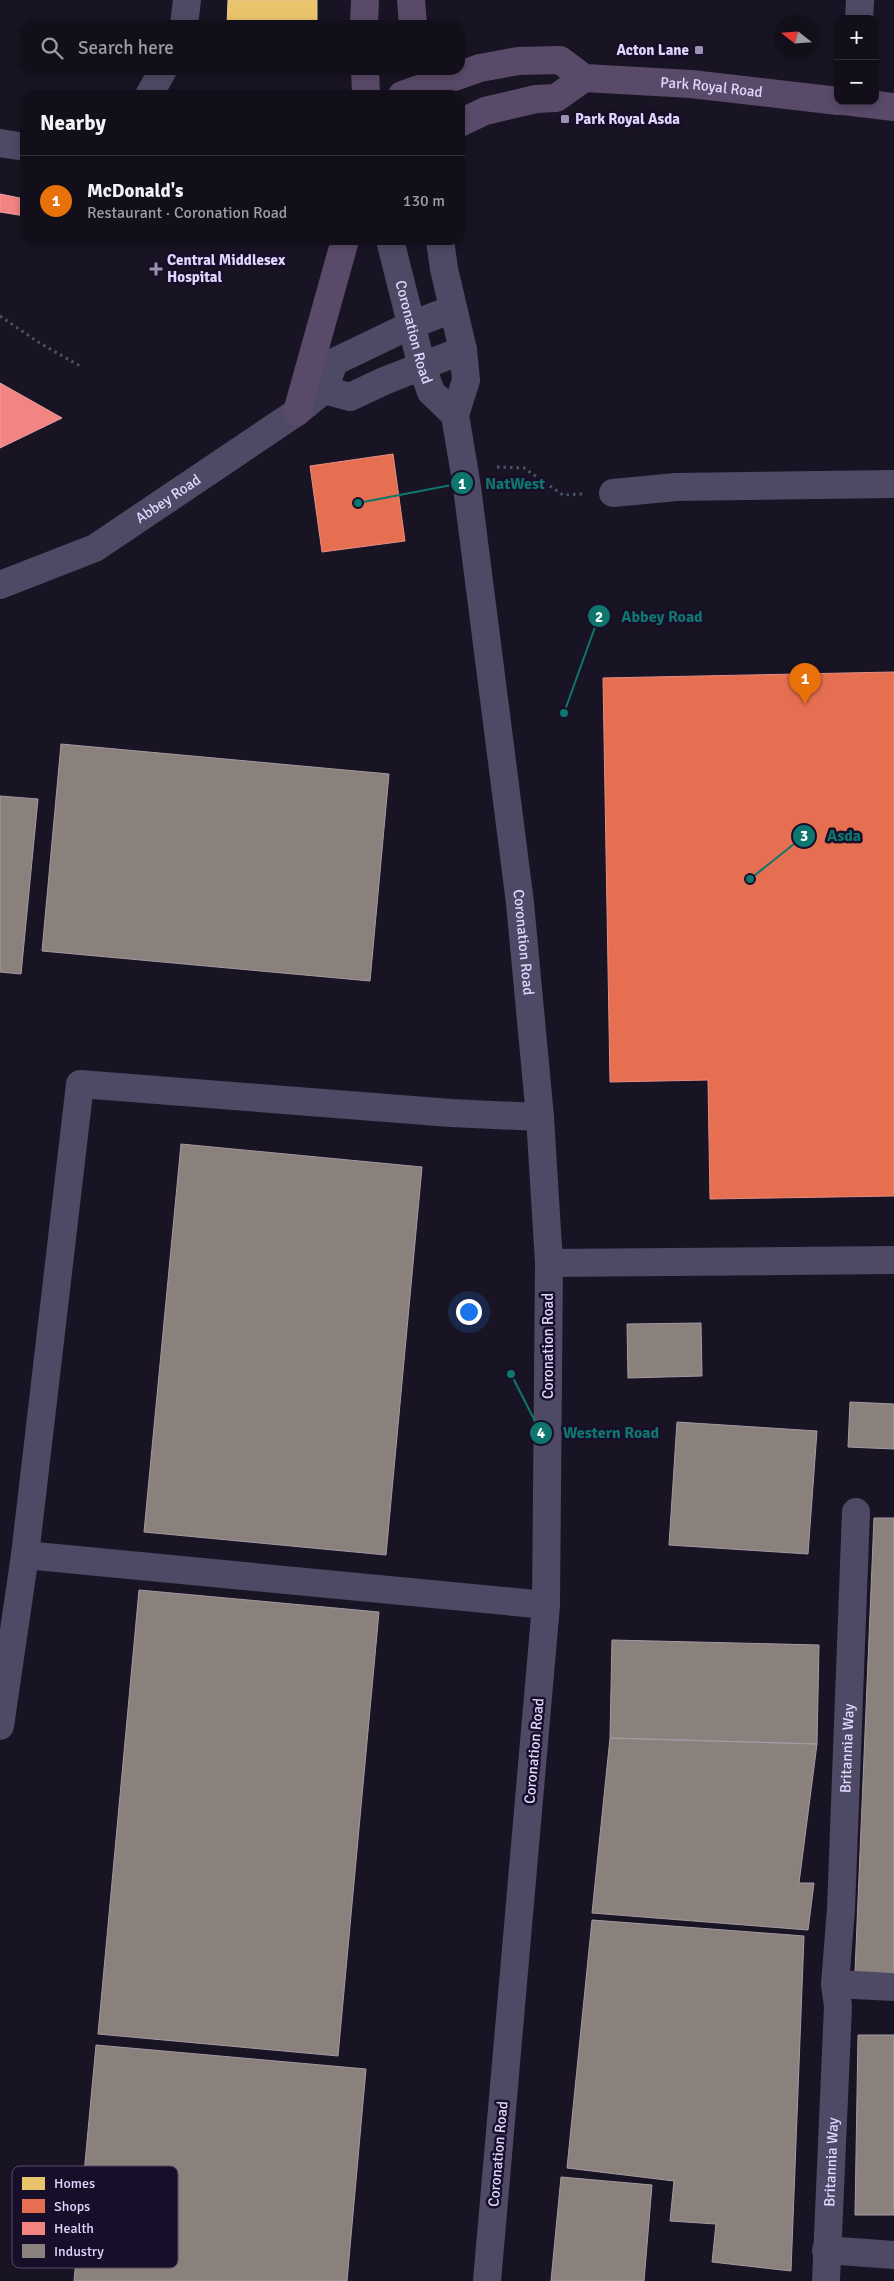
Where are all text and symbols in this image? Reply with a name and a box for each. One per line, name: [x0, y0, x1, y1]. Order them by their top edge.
north arrow: [774, 15, 819, 60]
map controls: [834, 15, 879, 105]
button: +: [834, 15, 879, 60]
search box: [20, 20, 465, 75]
icon: search: [38, 34, 66, 62]
text: Search here: [78, 36, 174, 60]
place label: Acton Lane: [616, 41, 689, 59]
marker: Acton Lane: [693, 44, 705, 56]
button: −: [834, 60, 879, 105]
street label: Park Royal Road: [660, 73, 764, 101]
text: Nearby: [40, 110, 106, 136]
place label: Park Royal Asda: [575, 110, 680, 128]
marker: Park Royal Asda: [559, 113, 571, 125]
text: McDonald's: [87, 179, 183, 203]
text: 1: [52, 191, 60, 211]
text: 130 m: [403, 191, 445, 211]
text: Restaurant · Coronation Road: [87, 203, 287, 223]
place label: Central Middlesex Hospital: [167, 251, 286, 286]
marker: Central Middlesex Hospital: [149, 262, 163, 276]
street label: Coronation Road: [391, 278, 436, 386]
callout: NatWest: [450, 468, 555, 499]
street label: Abbey Road: [132, 470, 204, 527]
text: NatWest: [485, 474, 545, 494]
text: 1: [458, 475, 466, 493]
callout: Abbey Road: [586, 601, 713, 632]
text: Abbey Road: [621, 607, 703, 627]
text: 2: [595, 608, 603, 626]
pin: 1: [789, 663, 821, 704]
callout: Asda: [792, 820, 871, 851]
text: Asda: [827, 826, 861, 846]
text: 3: [800, 827, 808, 845]
street label: Coronation Road: [509, 888, 538, 996]
street label: Coronation Road: [539, 1293, 557, 1399]
your location: [456, 1299, 482, 1325]
callout: Western Road: [528, 1417, 669, 1448]
text: Western Road: [563, 1423, 659, 1443]
text: 4: [537, 1424, 545, 1442]
street label: Coronation Road: [520, 1697, 548, 1805]
street label: Britannia Way: [836, 1703, 858, 1793]
street label: Coronation Road: [484, 2100, 512, 2208]
street label: Britannia Way: [820, 2117, 842, 2207]
legend: [12, 2166, 178, 2268]
text: Homes: [54, 2175, 95, 2192]
text: Shops: [54, 2198, 90, 2215]
text: Health: [54, 2220, 94, 2237]
text: Industry: [54, 2243, 104, 2260]

